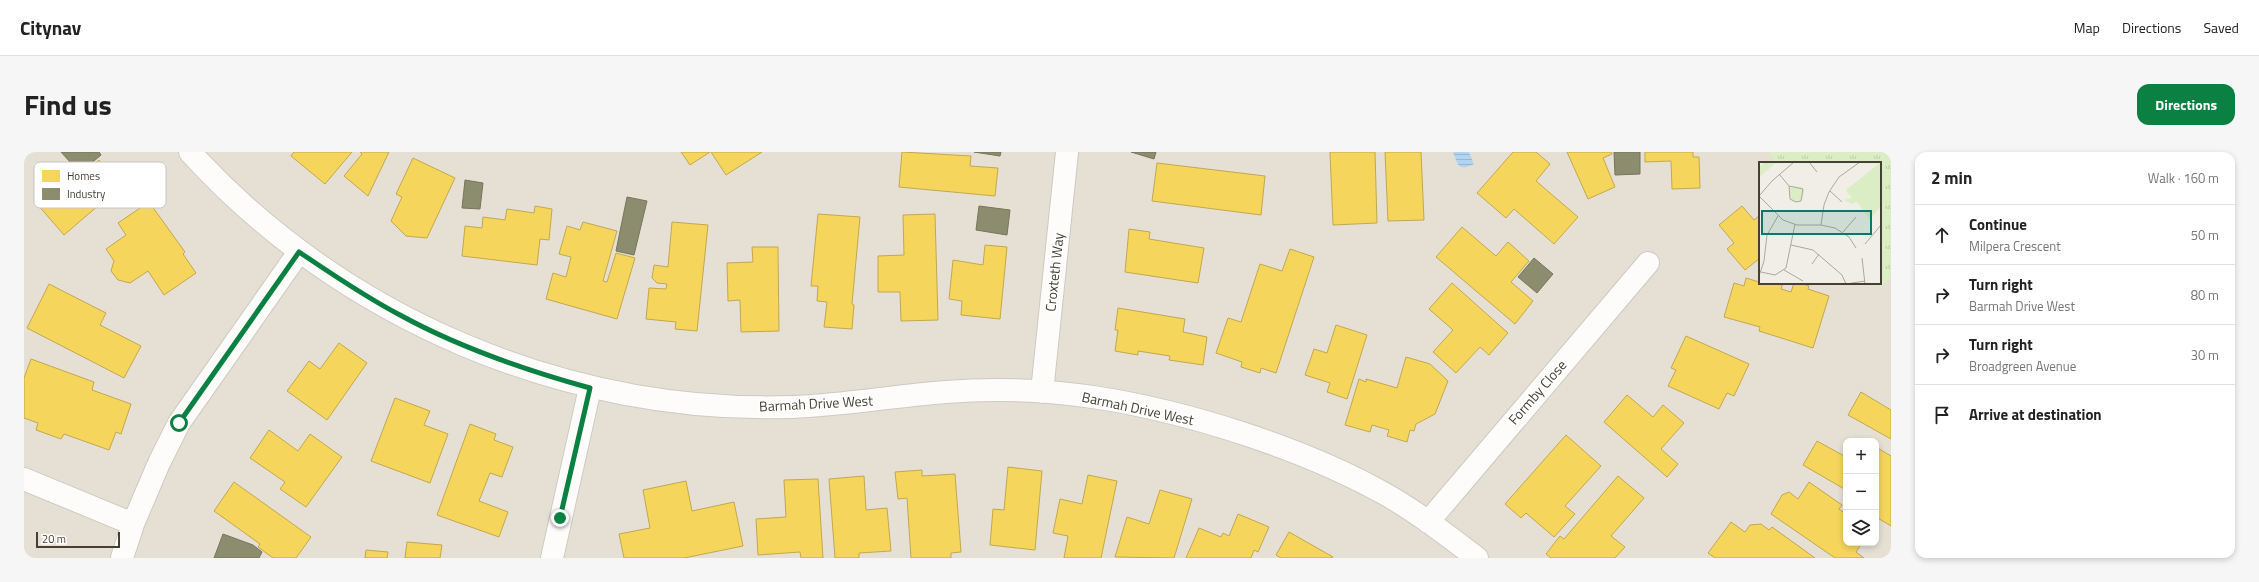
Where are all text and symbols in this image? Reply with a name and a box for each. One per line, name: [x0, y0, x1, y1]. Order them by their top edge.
text: Citynav: [20, 13, 81, 42]
text: Map: [2074, 17, 2100, 38]
text: Directions: [2122, 17, 2181, 38]
text: Saved: [2203, 17, 2239, 38]
text: Find us: [24, 83, 112, 126]
button: Directions: [2137, 84, 2235, 125]
legend: [34, 162, 166, 208]
inset map: [1759, 162, 1881, 284]
text: 2 min: [1931, 165, 1972, 191]
text: Homes: [67, 168, 100, 184]
text: Walk · 160 m: [2148, 168, 2219, 188]
text: Industry: [67, 186, 106, 202]
text: Continue: [1969, 213, 2027, 236]
icon: ahead: [1931, 224, 1953, 246]
text: 50 m: [2191, 225, 2219, 245]
street label: Croxteth Way: [1039, 231, 1069, 312]
text: Milpera Crescent: [1969, 236, 2061, 256]
text: Turn right: [1969, 273, 2033, 296]
icon: right: [1931, 284, 1953, 306]
text: 80 m: [2191, 285, 2219, 305]
text: Barmah Drive West: [1969, 296, 2075, 316]
text: Turn right: [1969, 333, 2033, 356]
icon: right: [1931, 344, 1953, 366]
text: 30 m: [2191, 345, 2219, 365]
street label: Formby Close: [1503, 355, 1571, 429]
text: Broadgreen Avenue: [1969, 356, 2076, 376]
street label: Barmah Drive West: [1080, 386, 1196, 430]
street label: Barmah Drive West: [758, 390, 874, 416]
text: Arrive at destination: [1969, 403, 2102, 426]
icon: arrive: [1931, 404, 1953, 426]
route start: [170, 414, 188, 432]
map controls: [1843, 438, 1879, 546]
button: +: [1843, 438, 1879, 474]
button: −: [1843, 474, 1879, 510]
route end: [551, 509, 569, 527]
button: layers: [1843, 510, 1879, 546]
scale bar: [36, 530, 120, 549]
text: 20 m: [42, 531, 66, 547]

